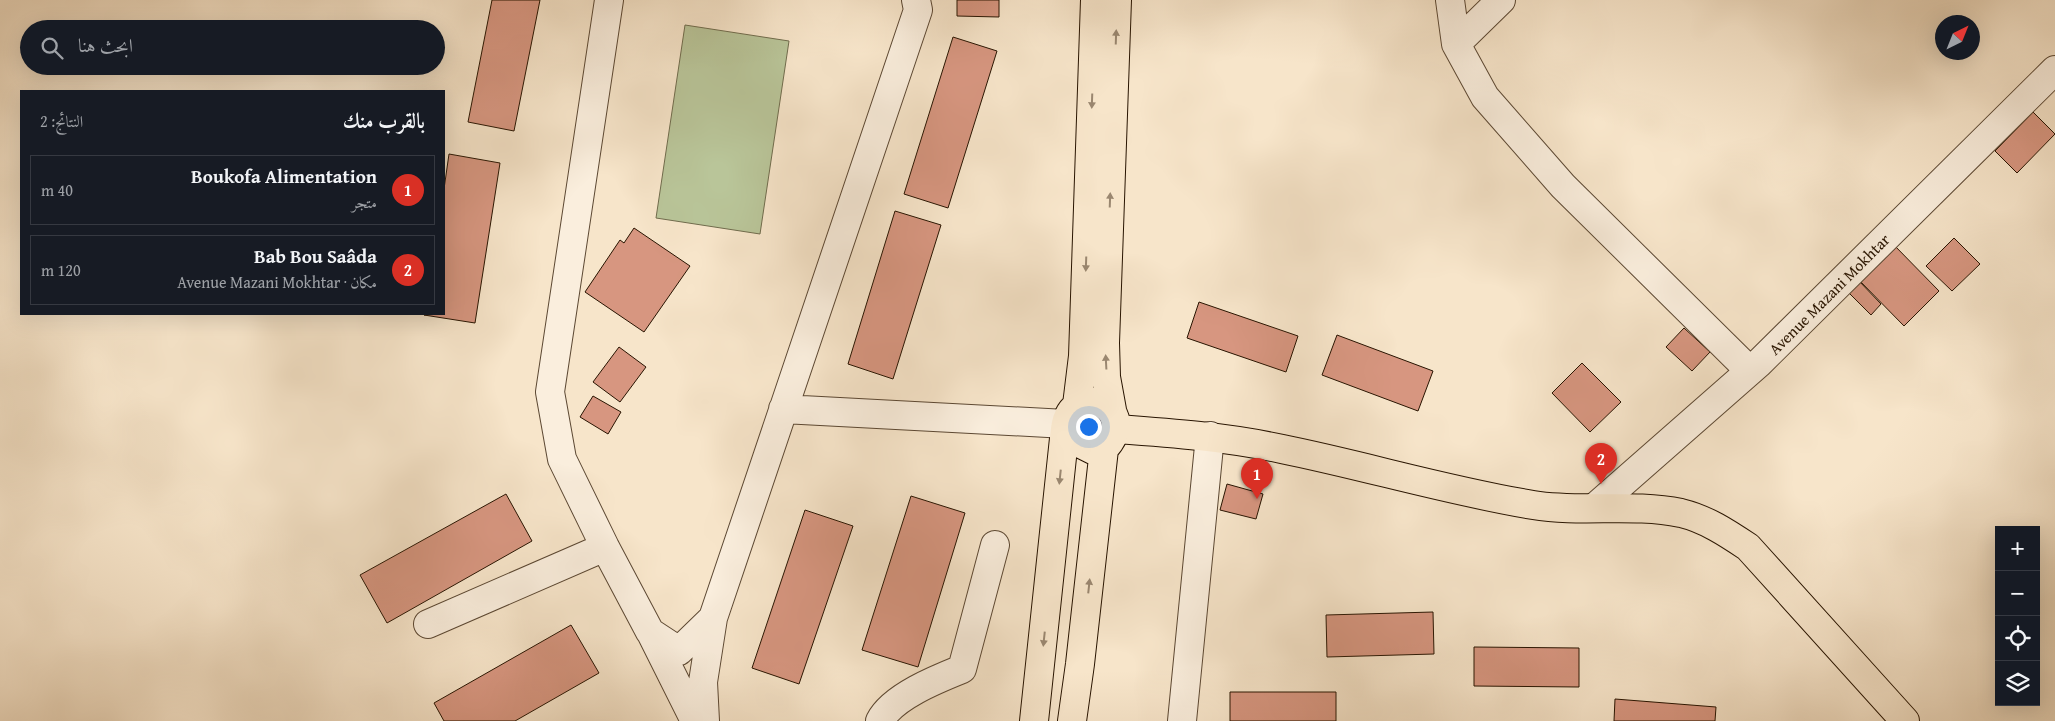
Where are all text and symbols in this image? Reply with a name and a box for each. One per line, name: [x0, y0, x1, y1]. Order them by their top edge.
north arrow: [1935, 15, 1980, 60]
search box: [20, 20, 445, 75]
one-way arrow: [1113, 29, 1121, 45]
text: ابحث هنا: [78, 31, 133, 59]
icon: search: [38, 34, 66, 62]
one-way arrow: [1087, 93, 1095, 109]
text: بالقرب منك: [343, 105, 425, 136]
text: النتائج: 2: [40, 109, 83, 133]
text: Boukofa Alimentation: [191, 162, 377, 190]
text: 40 m: [41, 178, 73, 202]
text: 1: [404, 178, 412, 202]
text: متجر: [352, 190, 377, 214]
one-way arrow: [1107, 191, 1115, 207]
street label: Avenue Mazani Mokhtar: [1763, 228, 1895, 360]
text: Bab Bou Saâda: [254, 242, 377, 270]
one-way arrow: [1082, 256, 1090, 272]
text: 120 m: [41, 258, 81, 282]
text: 2: [404, 258, 412, 282]
text: مكان · Avenue Mazani Mokhtar: [177, 270, 377, 294]
one-way arrow: [1101, 354, 1109, 370]
your location: [1076, 414, 1102, 440]
pin: 2: [1585, 443, 1617, 484]
pin: 1: [1241, 458, 1273, 499]
one-way arrow: [1056, 470, 1064, 486]
map controls: [1995, 526, 2040, 706]
button: +: [1995, 526, 2040, 571]
button: −: [1995, 571, 2040, 616]
one-way arrow: [1085, 578, 1093, 594]
button: locate: [1995, 616, 2040, 661]
one-way arrow: [1040, 631, 1048, 647]
button: layers: [1995, 661, 2040, 706]

